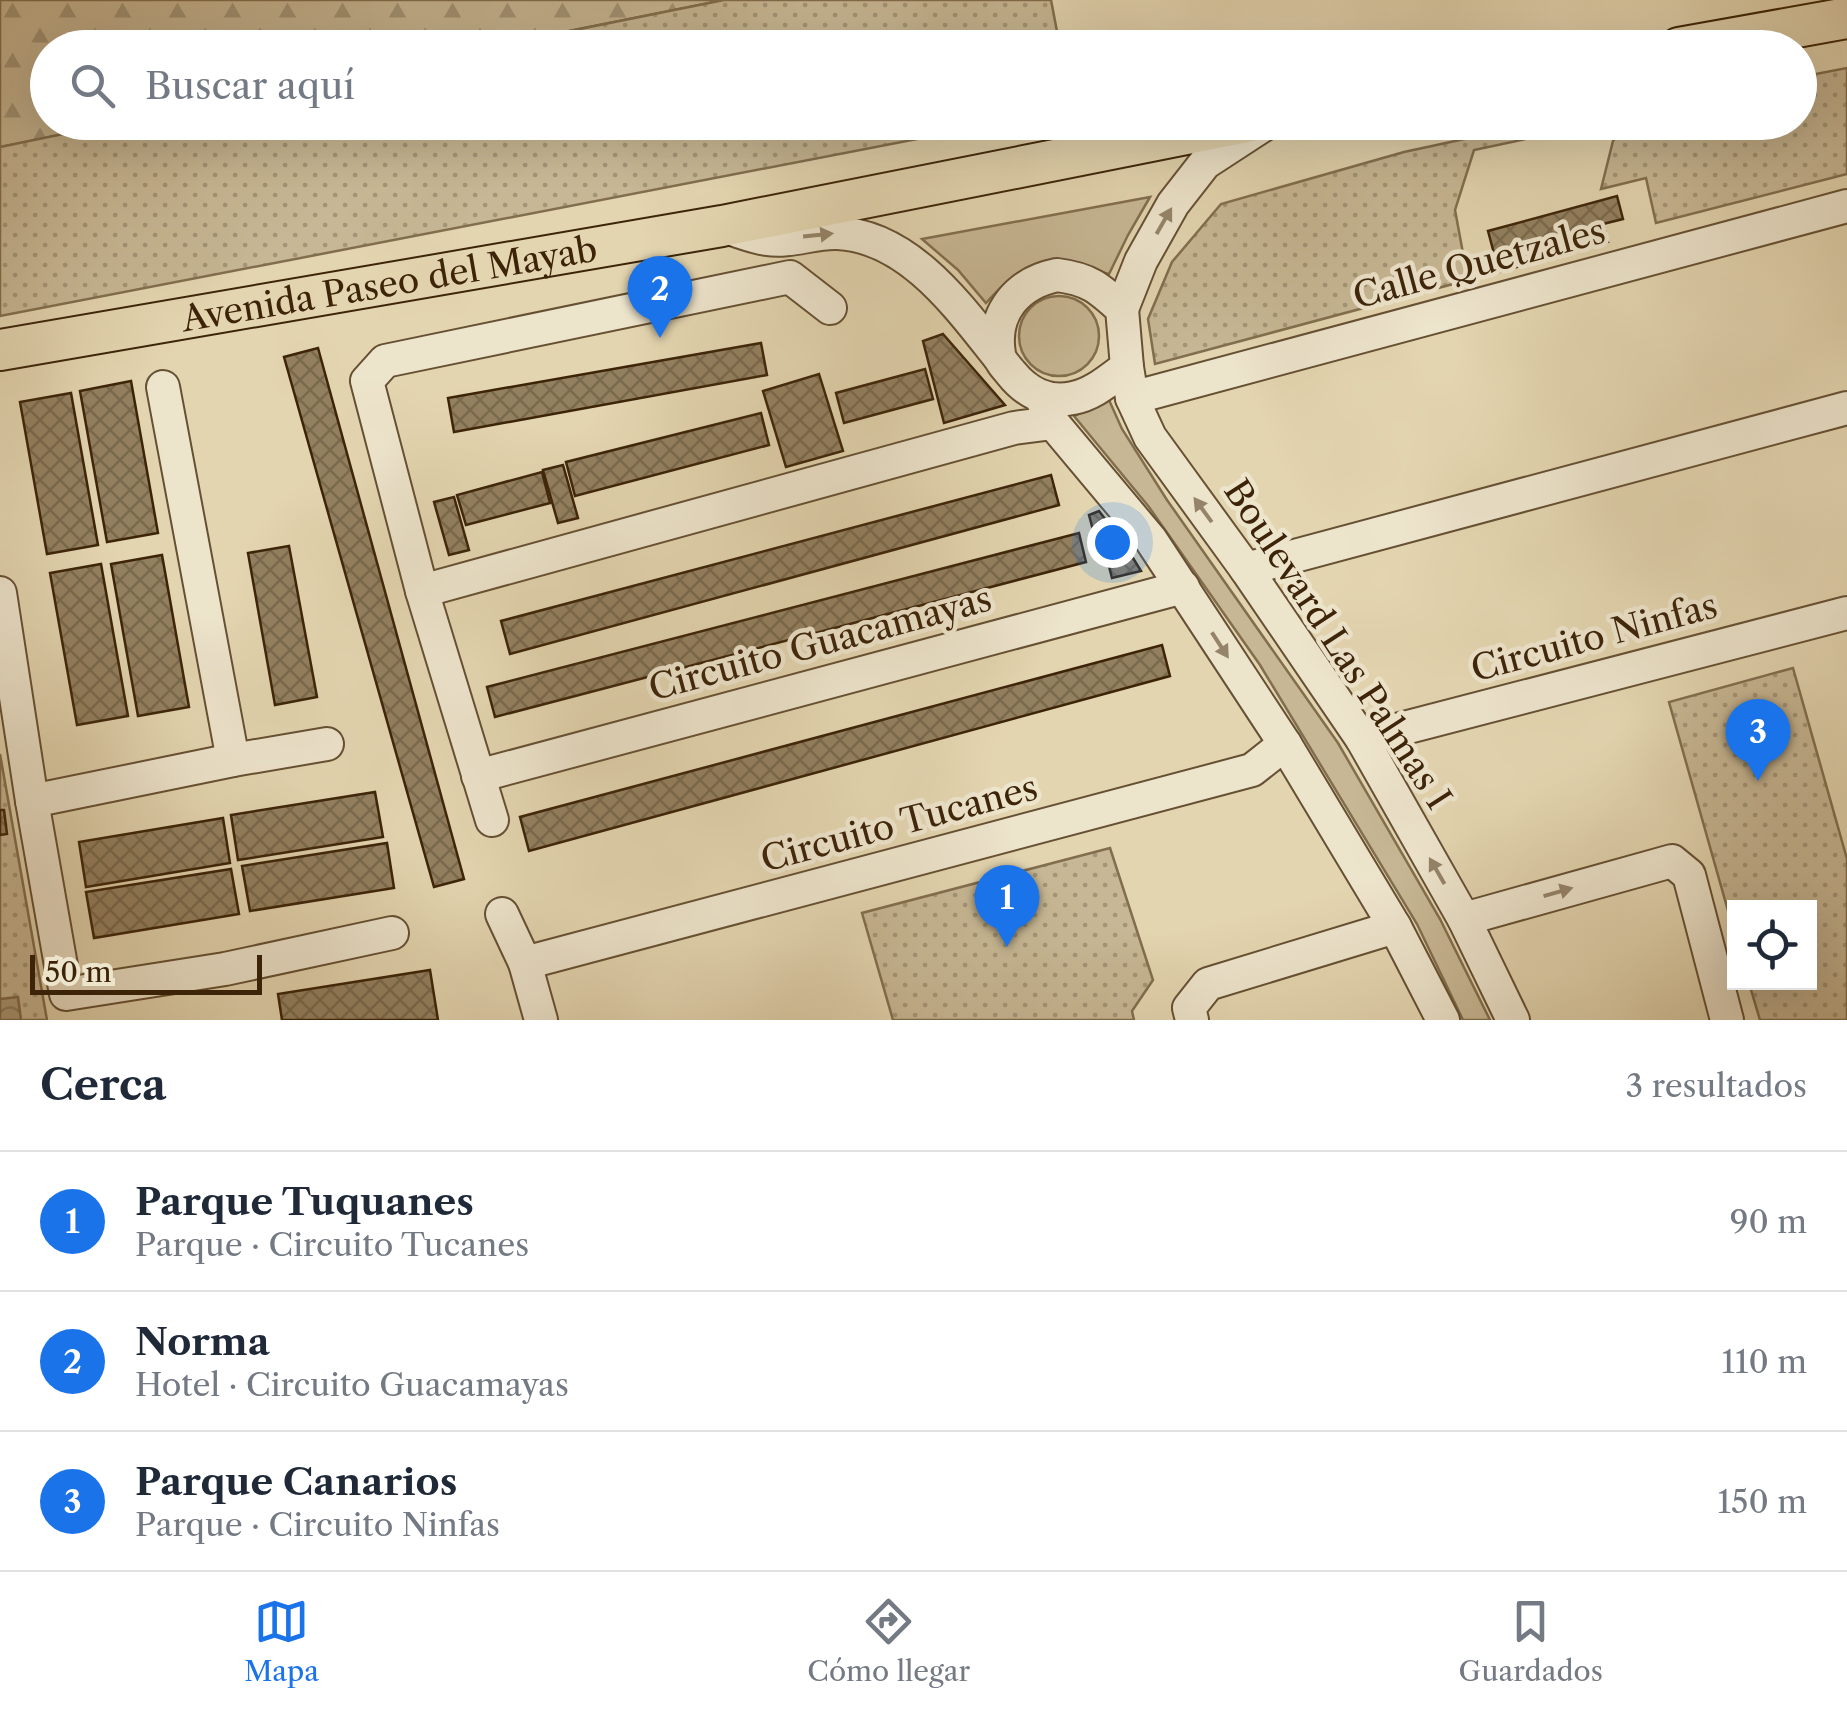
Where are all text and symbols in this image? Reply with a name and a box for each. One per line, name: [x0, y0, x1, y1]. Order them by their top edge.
search box: [30, 30, 1817, 140]
icon: search: [65, 58, 120, 113]
text: Buscar aquí: [145, 62, 355, 109]
one-way arrow: [1155, 207, 1172, 236]
street label: Calle Quetzales: [1348, 209, 1610, 317]
street label: Avenida Paseo del Mayab: [177, 226, 600, 340]
one-way arrow: [802, 227, 834, 243]
pin: 2: [628, 255, 692, 338]
street label: Boulevard Las Palmas I: [1215, 471, 1461, 817]
one-way arrow: [1194, 497, 1214, 523]
your location: [1087, 517, 1138, 568]
street label: Circuito Guacamayas: [644, 577, 996, 709]
street label: Circuito Ninfas: [1466, 583, 1722, 691]
one-way arrow: [1211, 632, 1229, 659]
pin: 3: [1726, 698, 1790, 781]
street label: Circuito Tucanes: [756, 765, 1042, 881]
one-way arrow: [1429, 857, 1446, 885]
pin: 1: [974, 864, 1040, 947]
one-way arrow: [1543, 884, 1574, 900]
map controls: [1727, 900, 1817, 990]
button: locate: [1727, 900, 1817, 990]
scale bar: [30, 950, 262, 994]
text: 50 m: [45, 955, 112, 989]
text: Cerca: [40, 1059, 166, 1111]
text: 3 resultados: [1625, 1066, 1807, 1105]
text: Parque Tuquanes: [135, 1178, 474, 1225]
text: 1: [65, 1202, 80, 1241]
text: 90 m: [1730, 1202, 1807, 1241]
text: Parque · Circuito Tucanes: [135, 1225, 529, 1264]
text: Norma: [135, 1318, 270, 1365]
text: 2: [63, 1342, 82, 1381]
text: 110 m: [1721, 1342, 1807, 1381]
text: Hotel · Circuito Guacamayas: [135, 1365, 569, 1404]
text: Parque Canarios: [135, 1458, 457, 1505]
text: 3: [63, 1482, 82, 1521]
text: 150 m: [1718, 1482, 1807, 1521]
text: Parque · Circuito Ninfas: [135, 1505, 500, 1544]
tab: Mapa: [244, 1594, 319, 1688]
tab: Cómo llegar: [807, 1594, 970, 1688]
tab: Guardados: [1459, 1594, 1603, 1688]

